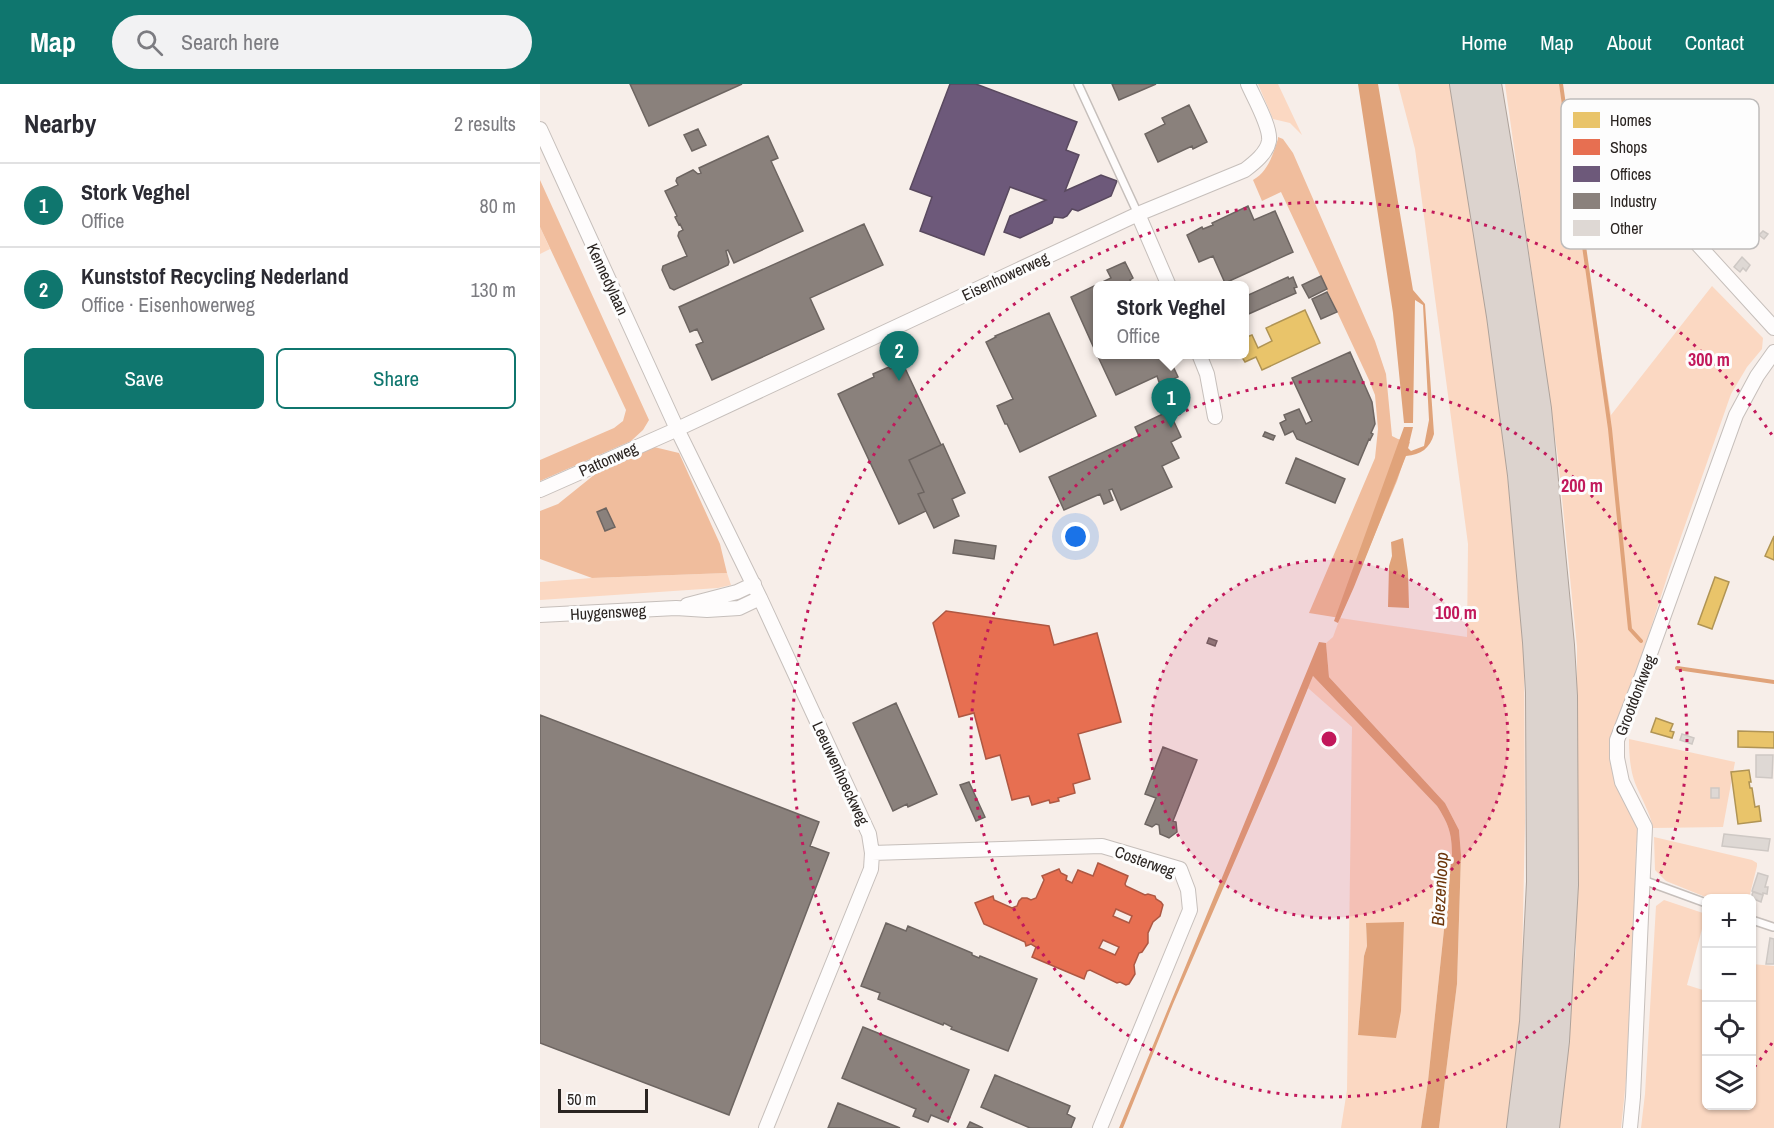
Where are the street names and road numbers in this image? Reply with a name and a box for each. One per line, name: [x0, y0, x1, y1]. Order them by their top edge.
street label: Kennedylaan: [582, 240, 634, 318]
street label: Eisenhowerweg: [958, 246, 1053, 306]
street label: Pattonweg: [575, 436, 641, 482]
street label: Huygensweg: [570, 599, 647, 625]
street label: Grootdonkweg: [1609, 651, 1661, 739]
street label: Leeuwenhoeckweg: [807, 717, 875, 829]
street label: Costerweg: [1112, 840, 1179, 882]

